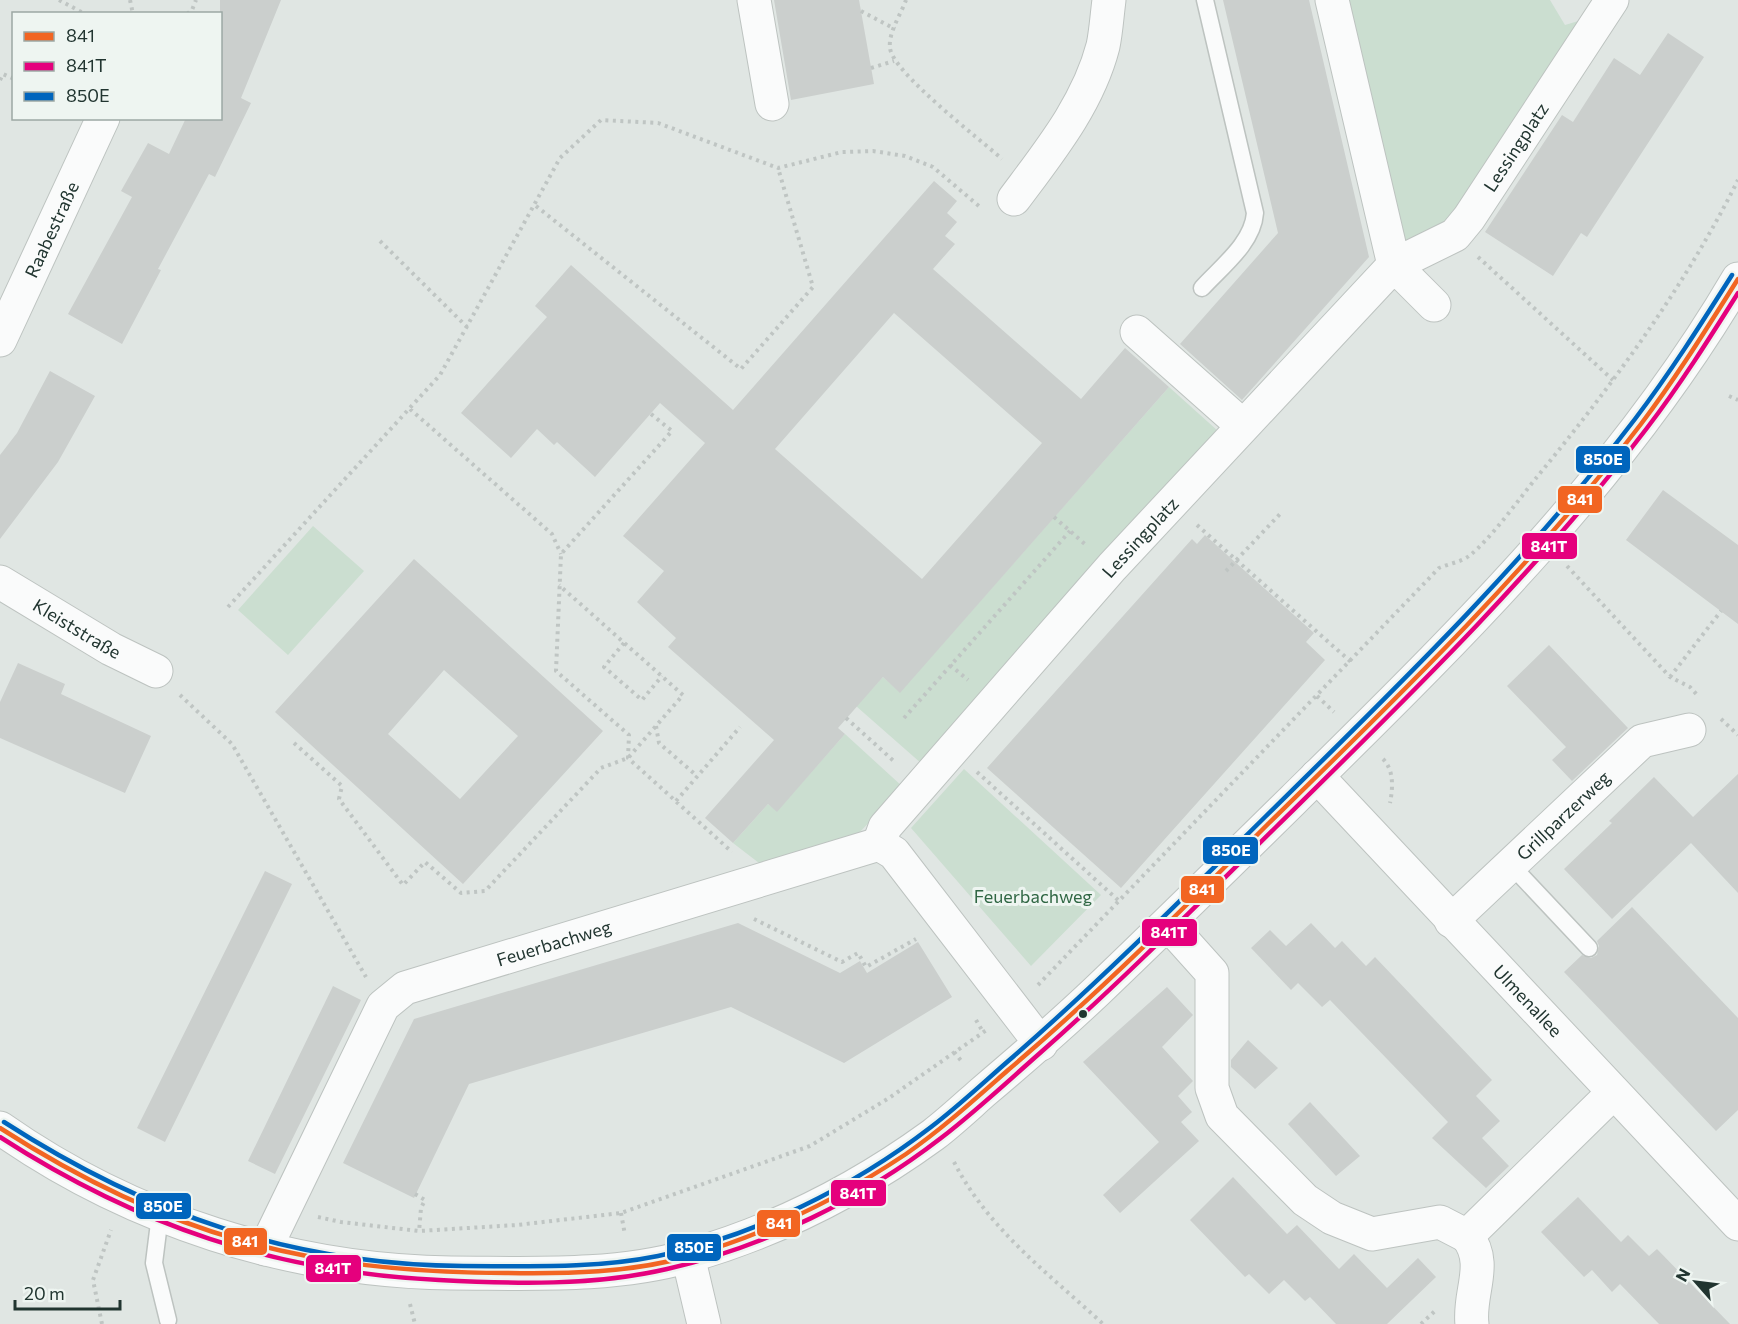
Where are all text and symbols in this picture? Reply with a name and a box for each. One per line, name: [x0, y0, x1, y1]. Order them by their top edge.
legend: [12, 12, 222, 120]
text: 841: [66, 24, 95, 46]
text: 841T: [66, 54, 106, 76]
text: 850E: [66, 84, 110, 106]
street label: Lessingplatz: [1478, 98, 1553, 196]
street label: Raabestraße: [20, 178, 83, 281]
line badge: 850E: [1575, 445, 1631, 474]
text: 850E: [1583, 449, 1623, 468]
line badge: 841: [1557, 485, 1603, 514]
text: 841: [1567, 489, 1593, 508]
street label: Lessingplatz: [1097, 492, 1183, 582]
line badge: 841T: [1521, 532, 1578, 560]
text: 841T: [1531, 536, 1567, 555]
street label: Kleiststraße: [29, 594, 125, 663]
street label: Grillparzerweg: [1512, 766, 1615, 865]
line badge: 850E: [1202, 836, 1259, 865]
text: 850E: [1211, 840, 1251, 859]
line badge: 841: [1180, 875, 1225, 904]
text: 841: [1189, 879, 1215, 898]
park label: Feuerbachweg: [974, 885, 1093, 907]
street label: Feuerbachweg: [494, 915, 614, 971]
line badge: 841T: [1141, 918, 1198, 947]
text: 841T: [1151, 922, 1187, 941]
street label: Ulmenallee: [1489, 960, 1567, 1041]
unlabelled marker: [1077, 1008, 1089, 1020]
line badge: 841T: [830, 1179, 887, 1207]
text: 841T: [840, 1183, 876, 1202]
line badge: 850E: [135, 1192, 192, 1220]
text: 850E: [143, 1196, 183, 1215]
line badge: 841: [756, 1209, 801, 1238]
text: 841: [766, 1213, 792, 1232]
line badge: 841: [223, 1227, 268, 1256]
text: 841: [232, 1231, 258, 1250]
line badge: 850E: [666, 1233, 722, 1262]
text: 850E: [674, 1237, 714, 1256]
north arrow: [1666, 1252, 1726, 1312]
line badge: 841T: [305, 1254, 362, 1283]
text: 841T: [315, 1258, 351, 1277]
text: N: [1671, 1265, 1694, 1284]
scale bar: [15, 1273, 120, 1311]
text: 20 m: [24, 1282, 65, 1304]

